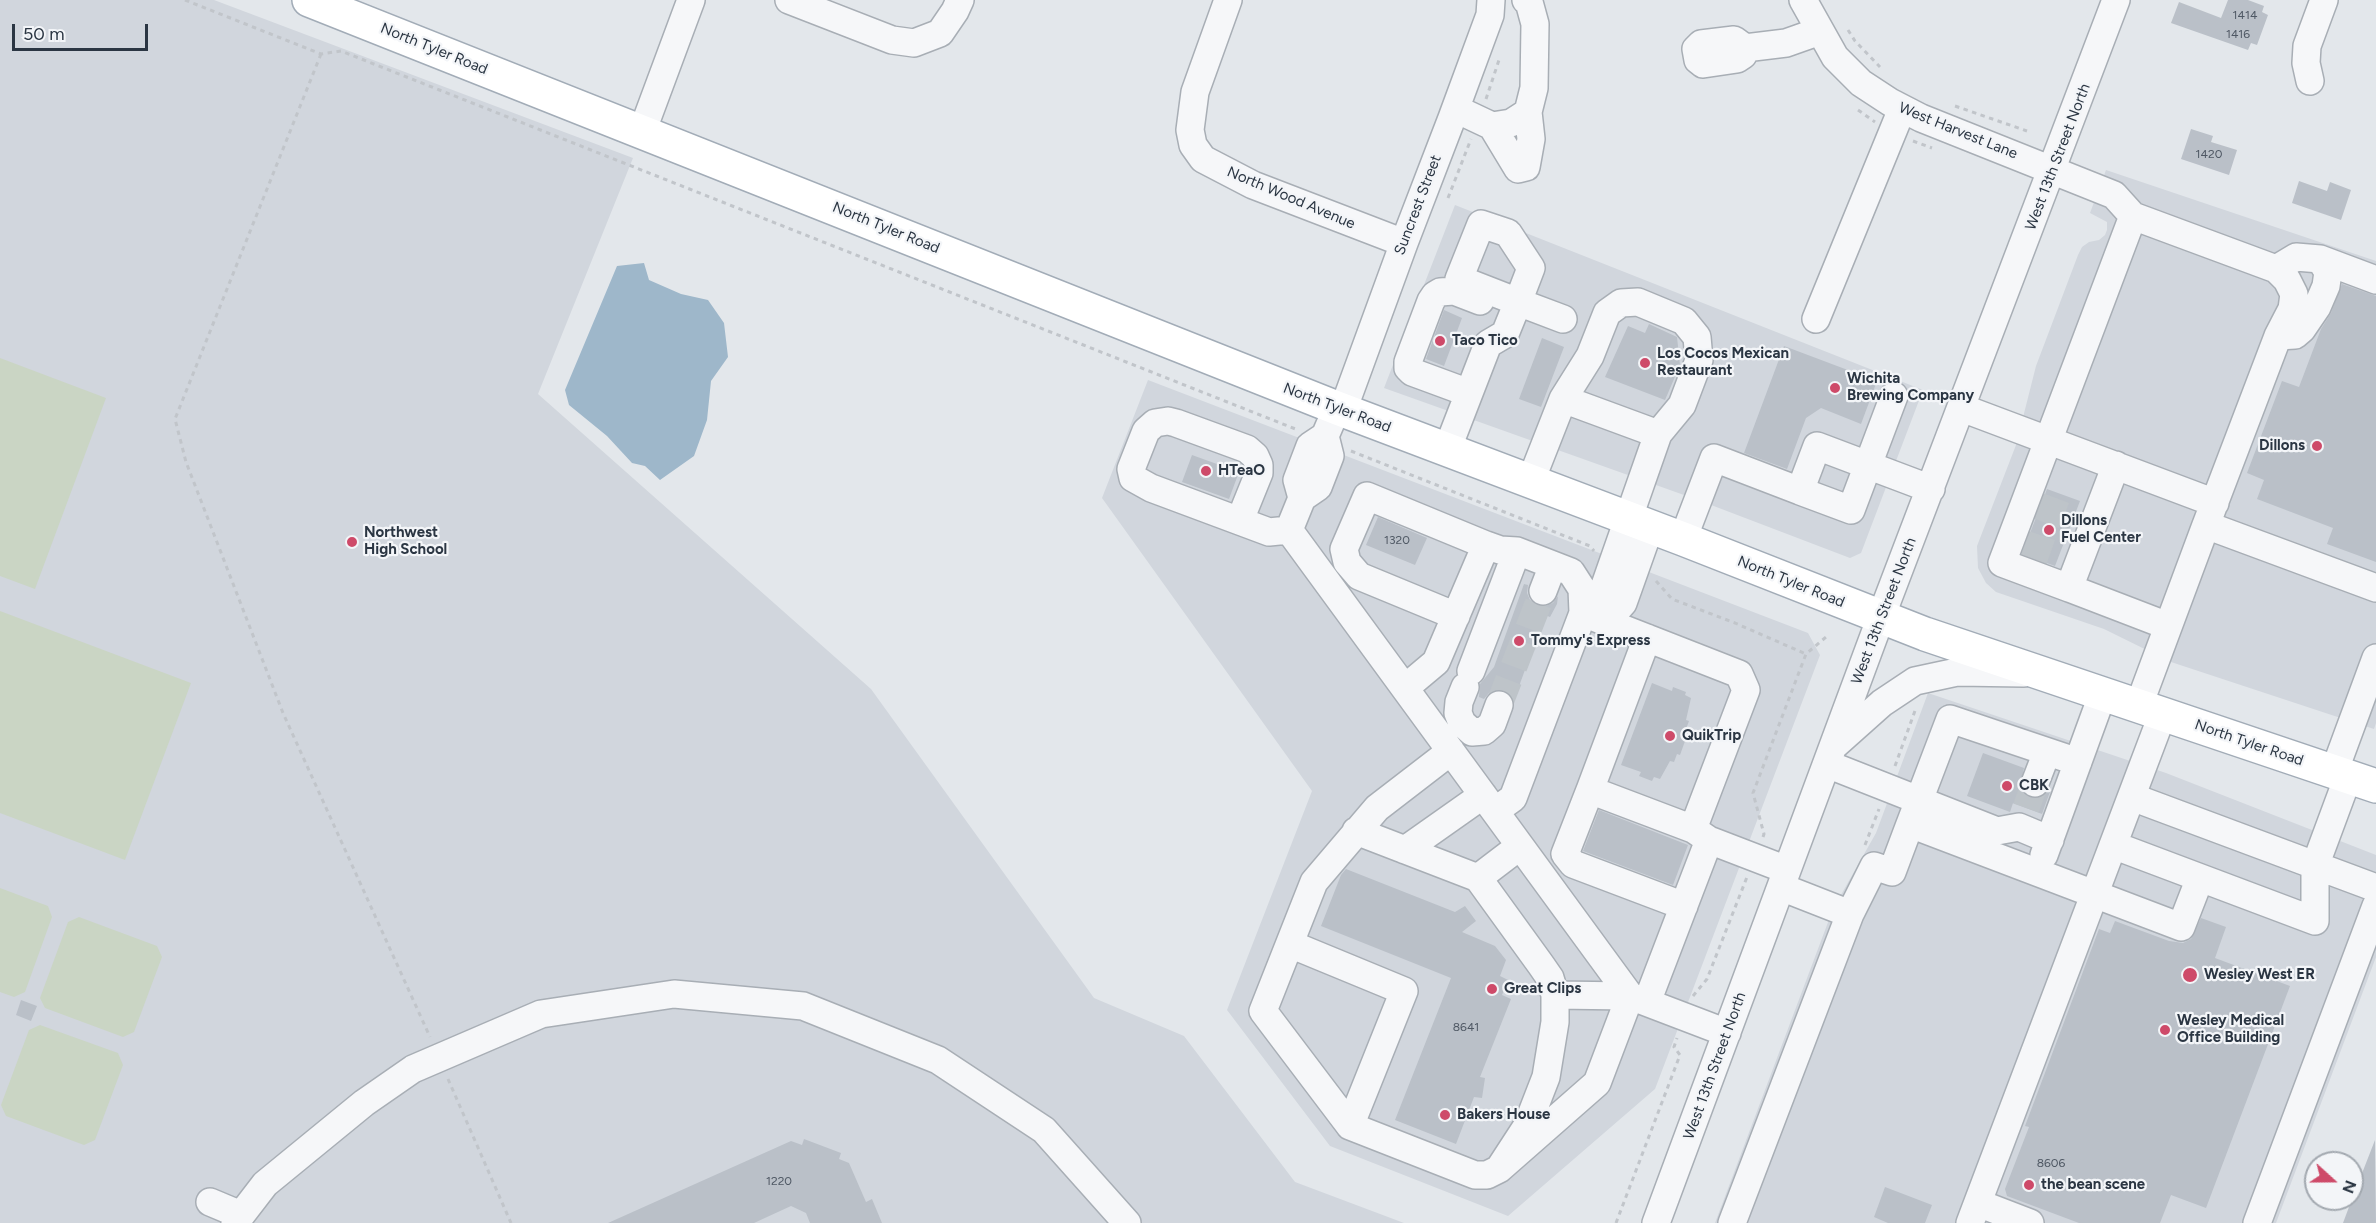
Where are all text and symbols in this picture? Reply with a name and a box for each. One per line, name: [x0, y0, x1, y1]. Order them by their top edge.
house number: 1414: [2233, 8, 2257, 22]
scale bar: [15, 12, 152, 50]
street label: North Tyler Road: [378, 19, 490, 79]
text: 50 m: [23, 23, 65, 45]
house number: 1416: [2226, 27, 2250, 41]
street label: West 13th Street North: [2022, 81, 2094, 233]
street label: West Harvest Lane: [1896, 99, 2020, 163]
house number: 1420: [2196, 147, 2222, 161]
street label: Suncrest Street: [1391, 152, 1445, 258]
street label: North Wood Avenue: [1224, 163, 1358, 233]
street label: North Tyler Road: [830, 198, 942, 258]
place label: Taco Tico: [1452, 332, 1518, 350]
marker: Taco Tico: [1433, 334, 1447, 348]
place label: Los Cocos Mexican Restaurant: [1657, 345, 1789, 380]
marker: Los Cocos Mexican Restaurant: [1638, 356, 1652, 370]
place label: Wichita Brewing Company: [1847, 370, 1974, 405]
street label: North Tyler Road: [1281, 379, 1393, 437]
marker: Wichita Brewing Company: [1828, 381, 1842, 395]
place label: Dillons: [2259, 437, 2305, 455]
marker: Dillons: [2310, 439, 2324, 453]
place label: HTeaO: [1218, 462, 1265, 480]
marker: HTeaO: [1199, 464, 1213, 478]
place label: Dillons Fuel Center: [2061, 512, 2141, 547]
marker: Dillons Fuel Center: [2042, 523, 2056, 537]
place label: Northwest High School: [364, 524, 447, 559]
house number: 1320: [1384, 533, 1410, 547]
marker: Northwest High School: [345, 535, 359, 549]
street label: West 13th Street North: [1848, 535, 1920, 687]
street label: North Tyler Road: [1735, 552, 1847, 612]
place label: Tommy's Express: [1531, 632, 1650, 650]
marker: Tommy's Express: [1512, 634, 1526, 648]
street label: North Tyler Road: [2192, 716, 2306, 770]
place label: QuikTrip: [1682, 727, 1741, 745]
marker: QuikTrip: [1663, 729, 1677, 743]
place label: CBK: [2019, 777, 2049, 795]
marker: CBK: [2000, 779, 2014, 793]
marker: Wesley West ER: [2181, 966, 2199, 984]
place label: Wesley West ER: [2204, 966, 2315, 984]
place label: Great Clips: [1504, 980, 1581, 998]
marker: Great Clips: [1485, 982, 1499, 996]
street label: West 13th Street North: [1680, 990, 1750, 1142]
place label: Wesley Medical Office Building: [2177, 1012, 2284, 1047]
house number: 8641: [1453, 1020, 1479, 1034]
marker: Wesley Medical Office Building: [2158, 1023, 2172, 1037]
place label: Bakers House: [1457, 1106, 1550, 1124]
marker: Bakers House: [1438, 1108, 1452, 1122]
north arrow: [2304, 1151, 2364, 1211]
house number: 8606: [2037, 1156, 2065, 1170]
house number: 1220: [766, 1174, 792, 1188]
place label: the bean scene: [2041, 1176, 2145, 1194]
marker: the bean scene: [2022, 1178, 2036, 1192]
text: N: [2338, 1178, 2360, 1196]

